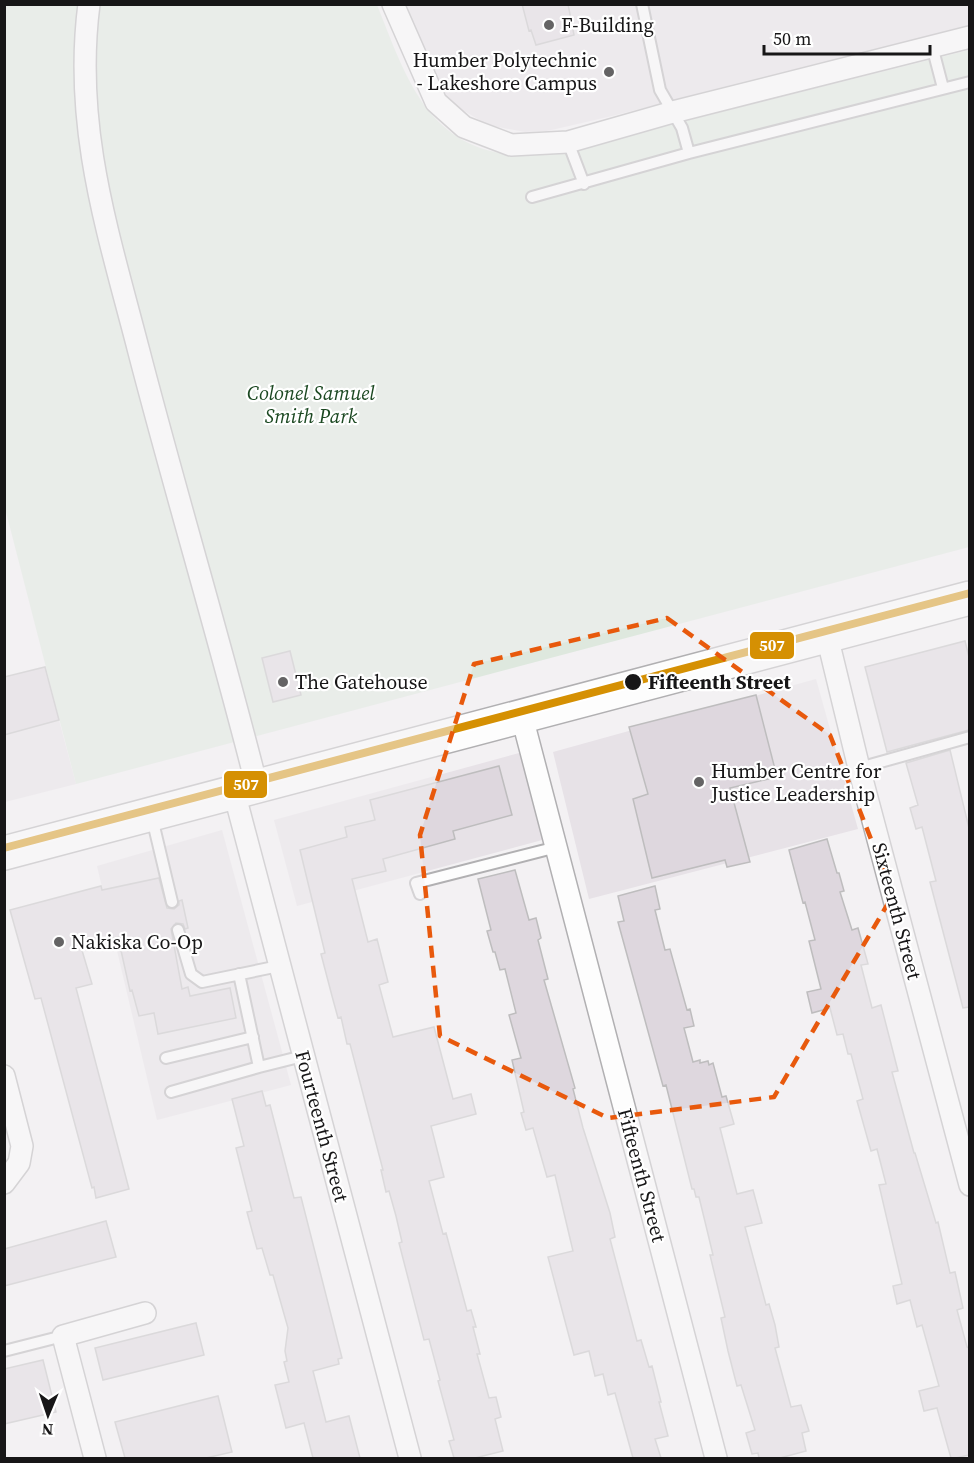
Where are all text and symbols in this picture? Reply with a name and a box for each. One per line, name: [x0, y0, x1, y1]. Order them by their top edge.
place label: F-Building: [561, 11, 654, 39]
marker: F-Building: [542, 18, 556, 32]
scale bar: [764, 18, 930, 56]
text: 50 m: [773, 26, 811, 51]
place label: Humber Polytechnic - Lakeshore Campus: [413, 46, 597, 97]
marker: Humber Polytechnic - Lakeshore Campus: [602, 65, 616, 79]
park label: Colonel Samuel Smith Park: [247, 379, 375, 430]
line badge: 507: [749, 631, 795, 660]
text: 507: [759, 634, 785, 656]
place label: The Gatehouse: [295, 668, 428, 696]
place label: Fifteenth Street: [648, 668, 791, 696]
marker: Fifteenth Street: [623, 672, 643, 692]
marker: The Gatehouse: [276, 675, 290, 689]
place label: Humber Centre for Justice Leadership: [710, 757, 882, 808]
line badge: 507: [223, 770, 268, 799]
text: 507: [233, 773, 259, 795]
marker: Humber Centre for Justice Leadership: [692, 775, 706, 789]
street label: Sixteenth Street: [865, 840, 929, 983]
place label: Nakiska Co-Op: [71, 928, 203, 956]
marker: Nakiska Co-Op: [52, 935, 66, 949]
street label: Fourteenth Street: [288, 1047, 356, 1205]
street label: Fifteenth Street: [611, 1105, 673, 1246]
north arrow: [18, 1385, 78, 1445]
text: N: [41, 1419, 54, 1441]

